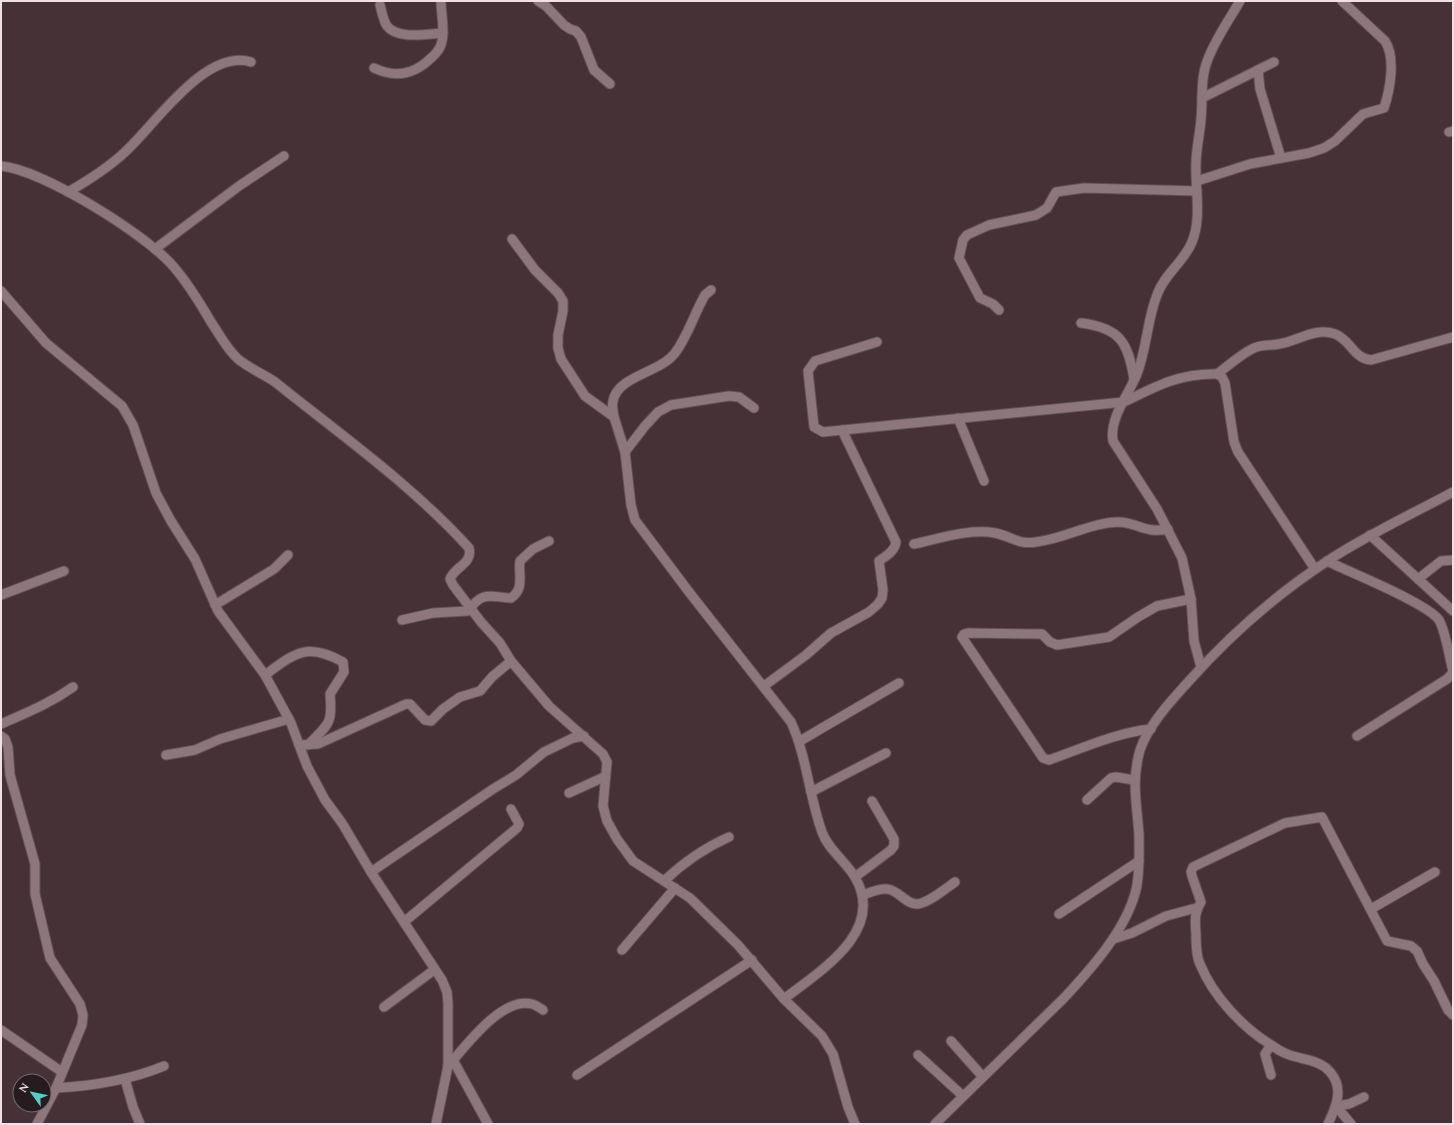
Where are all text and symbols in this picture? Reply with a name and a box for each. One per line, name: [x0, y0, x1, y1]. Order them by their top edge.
north arrow: [12, 1073, 52, 1113]
text: N: [14, 1079, 34, 1096]

